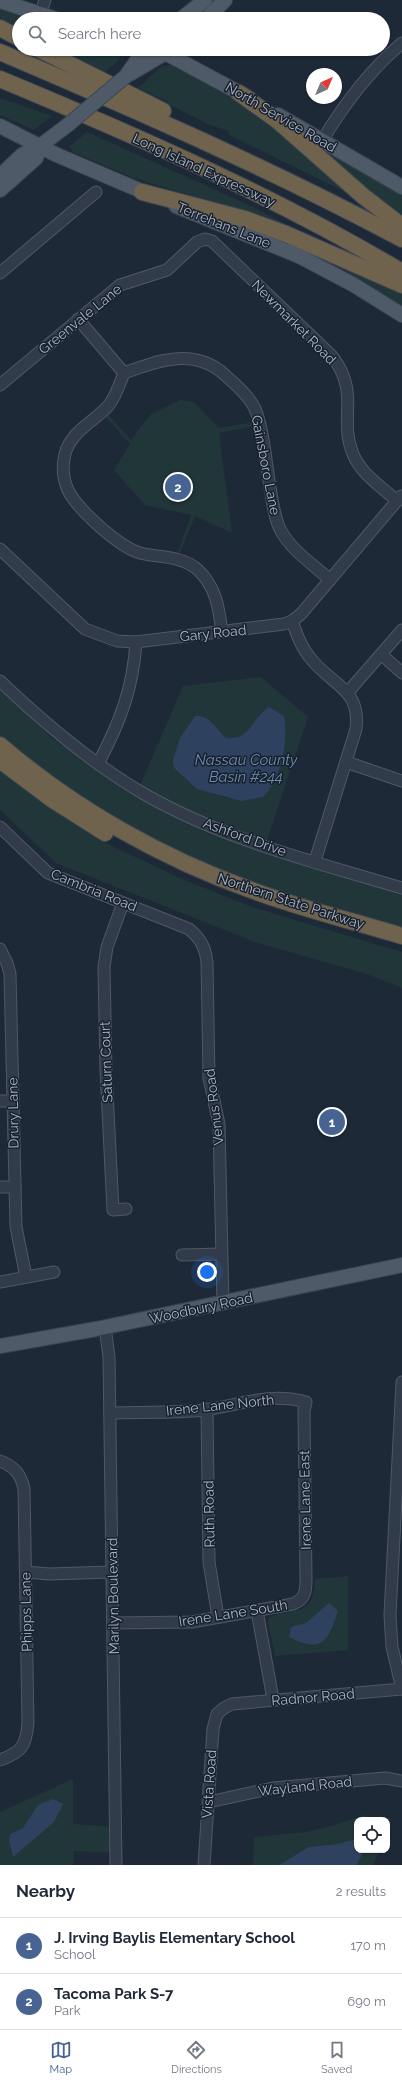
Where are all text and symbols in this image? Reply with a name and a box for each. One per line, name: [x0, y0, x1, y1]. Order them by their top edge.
search box: [12, 12, 390, 56]
icon: search: [26, 23, 48, 45]
text: Search here: [58, 25, 141, 43]
north arrow: [306, 68, 342, 104]
street label: North Service Road: [223, 79, 339, 155]
street label: Long Island Expressway: [130, 130, 278, 210]
street label: Terrehans Lane: [175, 199, 273, 251]
street label: Newmarket Road: [249, 277, 339, 367]
street label: Greenvale Lane: [35, 281, 125, 357]
street label: Gainsboro Lane: [248, 414, 284, 516]
pin: 2: [165, 472, 191, 502]
street label: Gary Road: [179, 622, 247, 644]
water label: Nassau County Basin #244: [195, 751, 298, 786]
street label: Ashford Drive: [201, 815, 289, 859]
street label: Cambria Road: [49, 865, 139, 915]
street label: Northern State Parkway: [216, 870, 367, 932]
street label: Saturn Court: [97, 1021, 115, 1103]
street label: Venus Road: [201, 1068, 227, 1146]
street label: Drury Lane: [4, 1077, 22, 1149]
pin: 1: [319, 1107, 345, 1137]
your location: [197, 1262, 217, 1282]
street label: Woodbury Road: [148, 1289, 254, 1327]
street label: Irene Lane North: [165, 1391, 275, 1419]
street label: Irene Lane East: [296, 1450, 314, 1550]
street label: Ruth Road: [200, 1480, 218, 1548]
street label: Marilyn Boulevard: [104, 1537, 122, 1655]
street label: Phipps Lane: [17, 1572, 35, 1652]
street label: Irene Lane South: [177, 1596, 289, 1630]
street label: Radnor Road: [271, 1685, 355, 1709]
street label: Vista Road: [199, 1749, 219, 1819]
street label: Wayland Road: [257, 1773, 353, 1799]
map controls: [354, 1817, 390, 1853]
button: locate: [354, 1817, 390, 1853]
text: Nearby: [16, 1881, 75, 1901]
text: 2 results: [336, 1884, 386, 1899]
text: J. Irving Baylis Elementary School: [54, 1929, 295, 1947]
text: 1: [26, 1938, 32, 1953]
text: 170 m: [350, 1938, 386, 1953]
text: School: [54, 1947, 96, 1962]
text: Tacoma Park S-7: [54, 1985, 173, 2003]
text: 2: [25, 1994, 33, 2009]
text: 690 m: [347, 1994, 386, 2009]
text: Park: [54, 2003, 81, 2018]
tab: Map: [50, 2039, 72, 2076]
tab: Directions: [171, 2039, 222, 2076]
tab: Saved: [321, 2039, 352, 2076]

